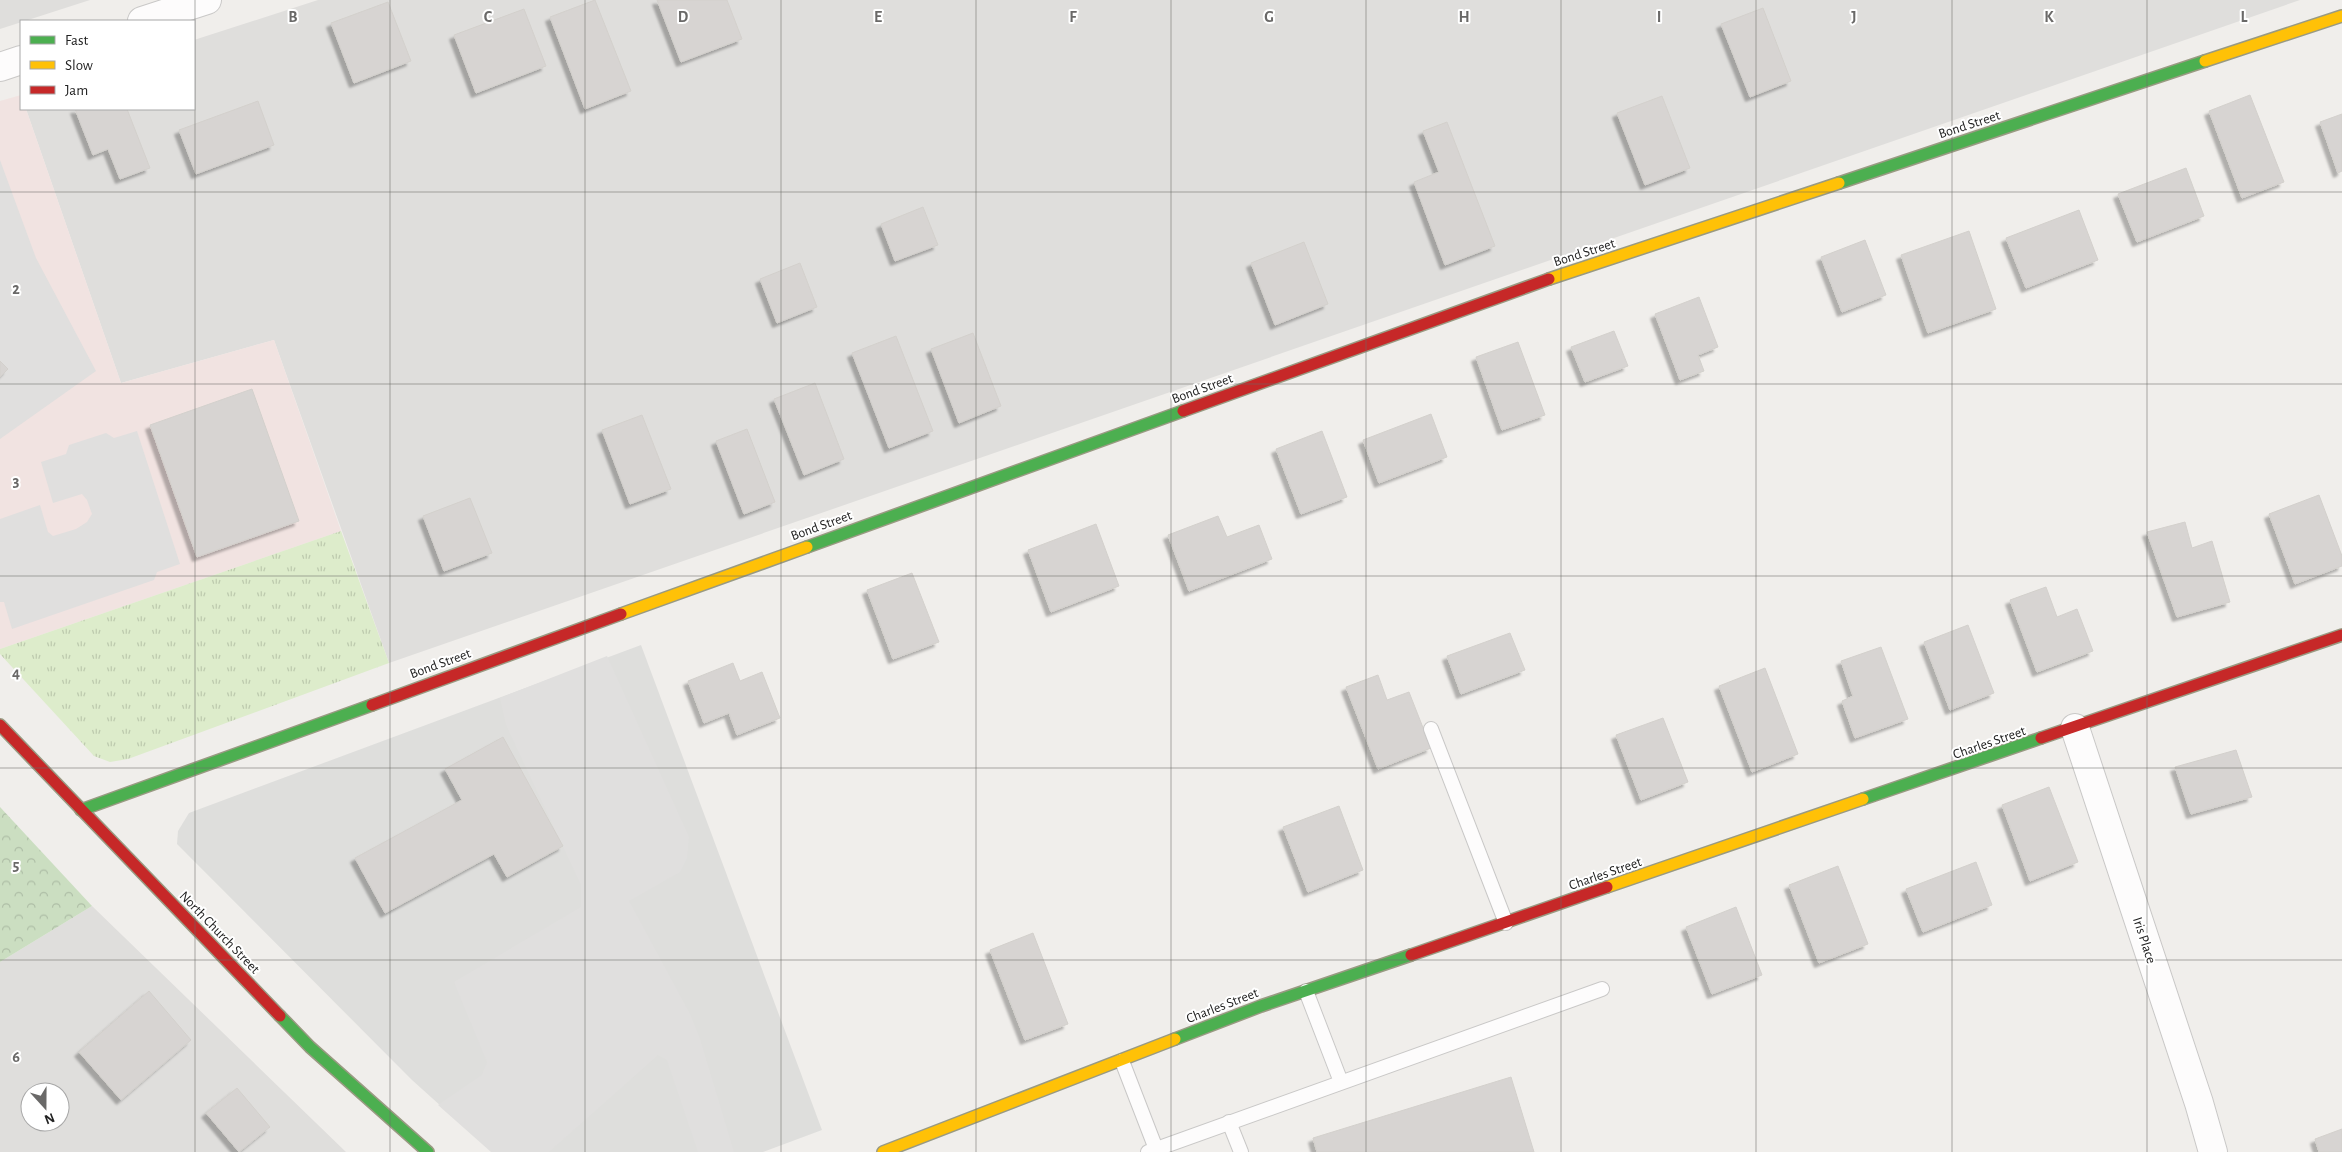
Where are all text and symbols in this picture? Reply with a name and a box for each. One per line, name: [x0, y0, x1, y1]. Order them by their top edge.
text: B: [288, 9, 298, 25]
text: C: [484, 9, 493, 25]
text: D: [678, 9, 689, 25]
text: E: [874, 9, 882, 25]
text: F: [1069, 9, 1077, 25]
text: G: [1264, 9, 1274, 25]
text: H: [1458, 9, 1470, 25]
text: I: [1657, 9, 1661, 25]
text: J: [1851, 9, 1857, 25]
text: K: [2044, 9, 2054, 25]
text: L: [2241, 9, 2248, 25]
legend: [20, 20, 195, 110]
text: Fast: [65, 33, 89, 48]
text: Slow: [65, 58, 93, 73]
text: Jam: [65, 83, 88, 98]
street label: Bond Street: [1937, 108, 2002, 141]
street label: Bond Street: [1552, 236, 1617, 269]
text: 2: [12, 281, 20, 297]
street label: Bond Street: [1170, 371, 1235, 406]
text: 3: [13, 473, 20, 489]
street label: Bond Street: [789, 508, 854, 543]
street label: Bond Street: [408, 646, 473, 681]
text: 4: [12, 665, 20, 681]
street label: Charles Street: [1951, 724, 2028, 762]
street label: Charles Street: [1567, 855, 1644, 893]
text: 5: [13, 857, 20, 873]
street label: North Church Street: [177, 889, 262, 977]
street label: Iris Place: [2130, 915, 2158, 965]
street label: Charles Street: [1184, 986, 1261, 1026]
text: 6: [12, 1049, 20, 1065]
north arrow: [20, 1082, 70, 1132]
text: N: [42, 1110, 56, 1126]

